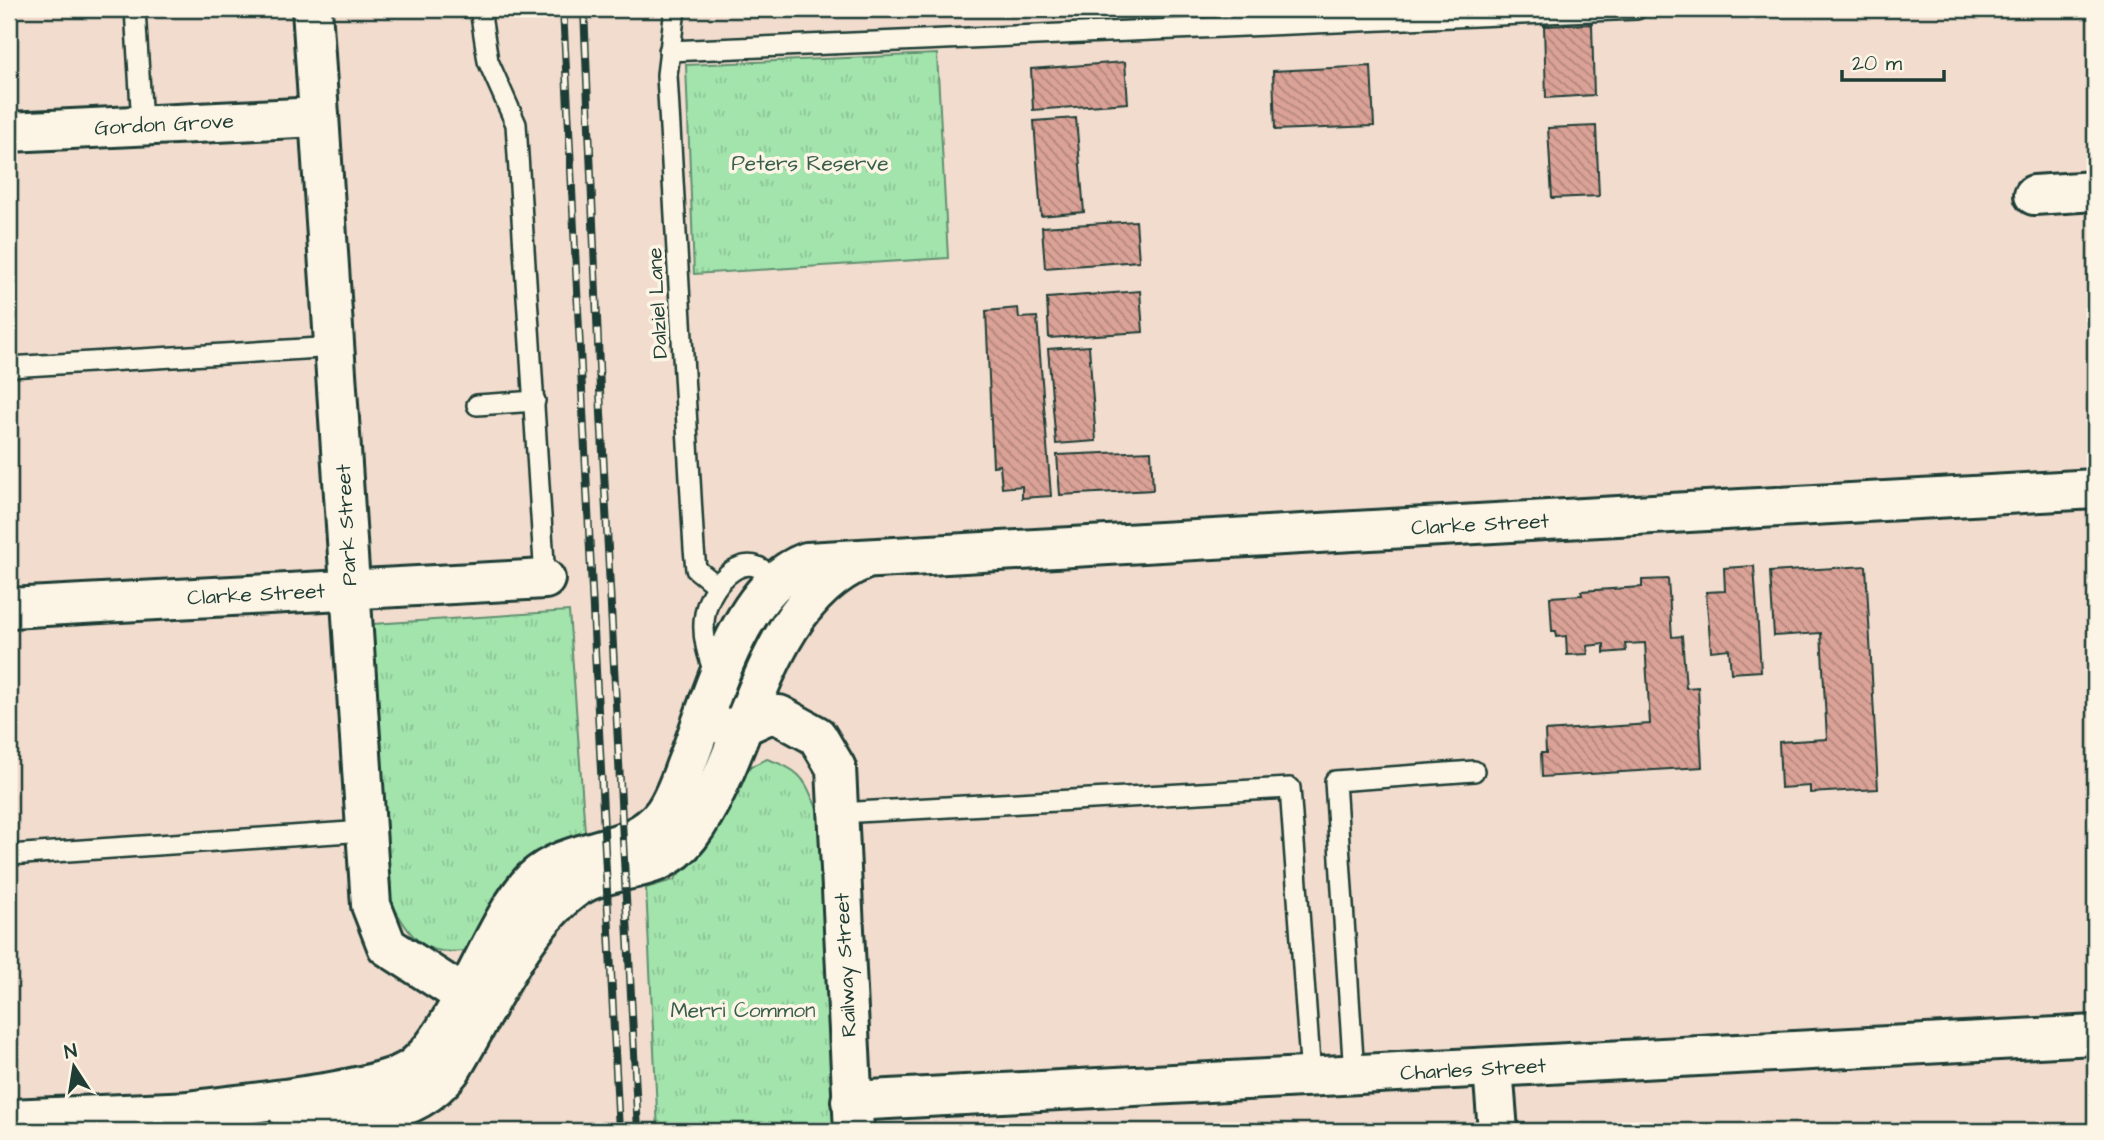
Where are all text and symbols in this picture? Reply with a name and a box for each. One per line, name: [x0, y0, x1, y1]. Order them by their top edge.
scale bar: [1842, 38, 1943, 82]
text: 20 m: [1852, 49, 1903, 78]
street label: Gordon Grove: [94, 106, 235, 143]
park label: Peters Reserve: [731, 149, 889, 178]
street label: Dalziel Lane: [640, 247, 675, 359]
street label: Park Street: [329, 463, 364, 587]
street label: Clarke Street: [1410, 506, 1550, 543]
street label: Clarke Street: [186, 576, 326, 613]
street label: Railway Street: [827, 891, 866, 1038]
park label: Merri Common: [670, 996, 816, 1025]
north arrow: [38, 1032, 108, 1102]
text: N: [62, 1037, 79, 1066]
street label: Charles Street: [1399, 1051, 1547, 1088]

